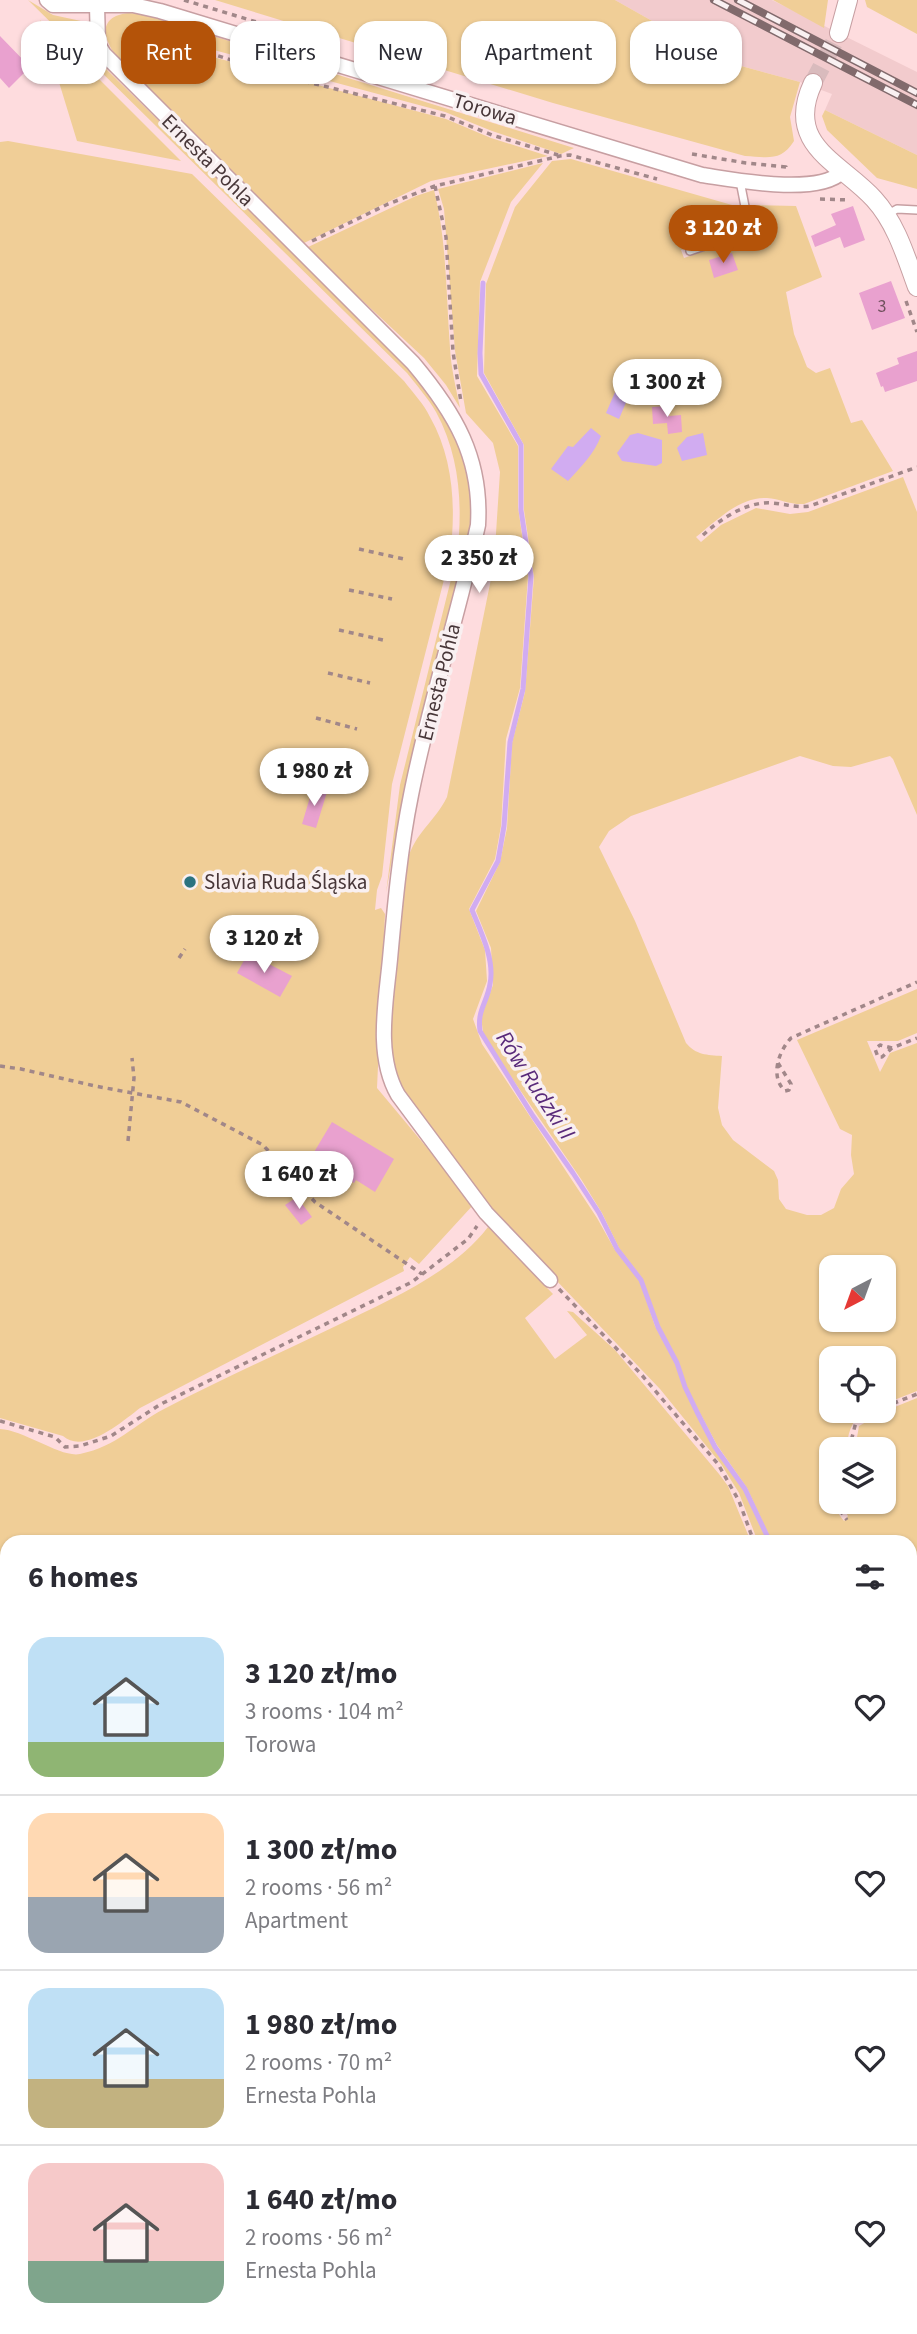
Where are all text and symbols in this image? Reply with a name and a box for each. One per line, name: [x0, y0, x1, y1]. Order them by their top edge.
chip: Buy: [21, 21, 107, 84]
chip: Rent: [121, 21, 216, 84]
chip: Filters: [230, 21, 340, 84]
chip: New: [354, 21, 447, 84]
chip: Apartment: [461, 21, 616, 84]
chip: House: [630, 21, 742, 84]
street label: Torowa: [449, 85, 521, 133]
street label: Ernesta Pohla: [155, 107, 261, 213]
pin: 3 120 zł: [651, 205, 795, 265]
text: 3 120 zł: [685, 211, 761, 244]
house number: 3: [878, 294, 887, 319]
pin: 1 300 zł: [595, 360, 739, 419]
text: 1 300 zł: [629, 365, 705, 398]
pin: 2 350 zł: [407, 536, 551, 595]
text: 2 350 zł: [441, 541, 517, 574]
street label: Ernesta Pohla: [410, 620, 468, 744]
pin: 1 980 zł: [242, 748, 386, 808]
text: 1 980 zł: [276, 754, 352, 787]
place label: Slavia Ruda Śląska: [204, 867, 367, 897]
marker: Slavia Ruda Śląska: [182, 874, 198, 890]
pin: 3 120 zł: [192, 916, 336, 975]
text: 3 120 zł: [226, 921, 302, 954]
water label: Rów Rudzki II: [488, 1024, 583, 1146]
pin: 1 640 zł: [227, 1152, 371, 1211]
text: 1 640 zł: [261, 1157, 337, 1190]
north arrow: [819, 1255, 896, 1332]
map controls: [819, 1255, 896, 1514]
button: locate: [819, 1346, 896, 1423]
button: layers: [819, 1437, 896, 1514]
text: 6 homes: [28, 1556, 138, 1599]
icon: filters: [851, 1558, 889, 1596]
text: 3 120 zł/mo: [245, 1652, 397, 1695]
icon: home: [84, 1665, 168, 1749]
icon: heart: [851, 1688, 889, 1726]
text: 3 rooms · 104 m²: [245, 1695, 404, 1728]
text: Torowa: [245, 1728, 316, 1761]
text: 1 300 zł/mo: [245, 1828, 397, 1871]
icon: home: [84, 1841, 168, 1925]
icon: heart: [851, 1864, 889, 1902]
text: 2 rooms · 56 m²: [245, 1871, 392, 1904]
text: Apartment: [245, 1904, 348, 1937]
text: 1 980 zł/mo: [245, 2003, 397, 2046]
icon: home: [84, 2016, 168, 2100]
icon: heart: [851, 2039, 889, 2077]
text: 2 rooms · 70 m²: [245, 2046, 392, 2079]
text: Ernesta Pohla: [245, 2079, 377, 2112]
text: 1 640 zł/mo: [245, 2178, 397, 2221]
icon: home: [84, 2191, 168, 2275]
icon: heart: [851, 2214, 889, 2252]
text: 2 rooms · 56 m²: [245, 2221, 392, 2254]
text: Ernesta Pohla: [245, 2254, 377, 2287]

